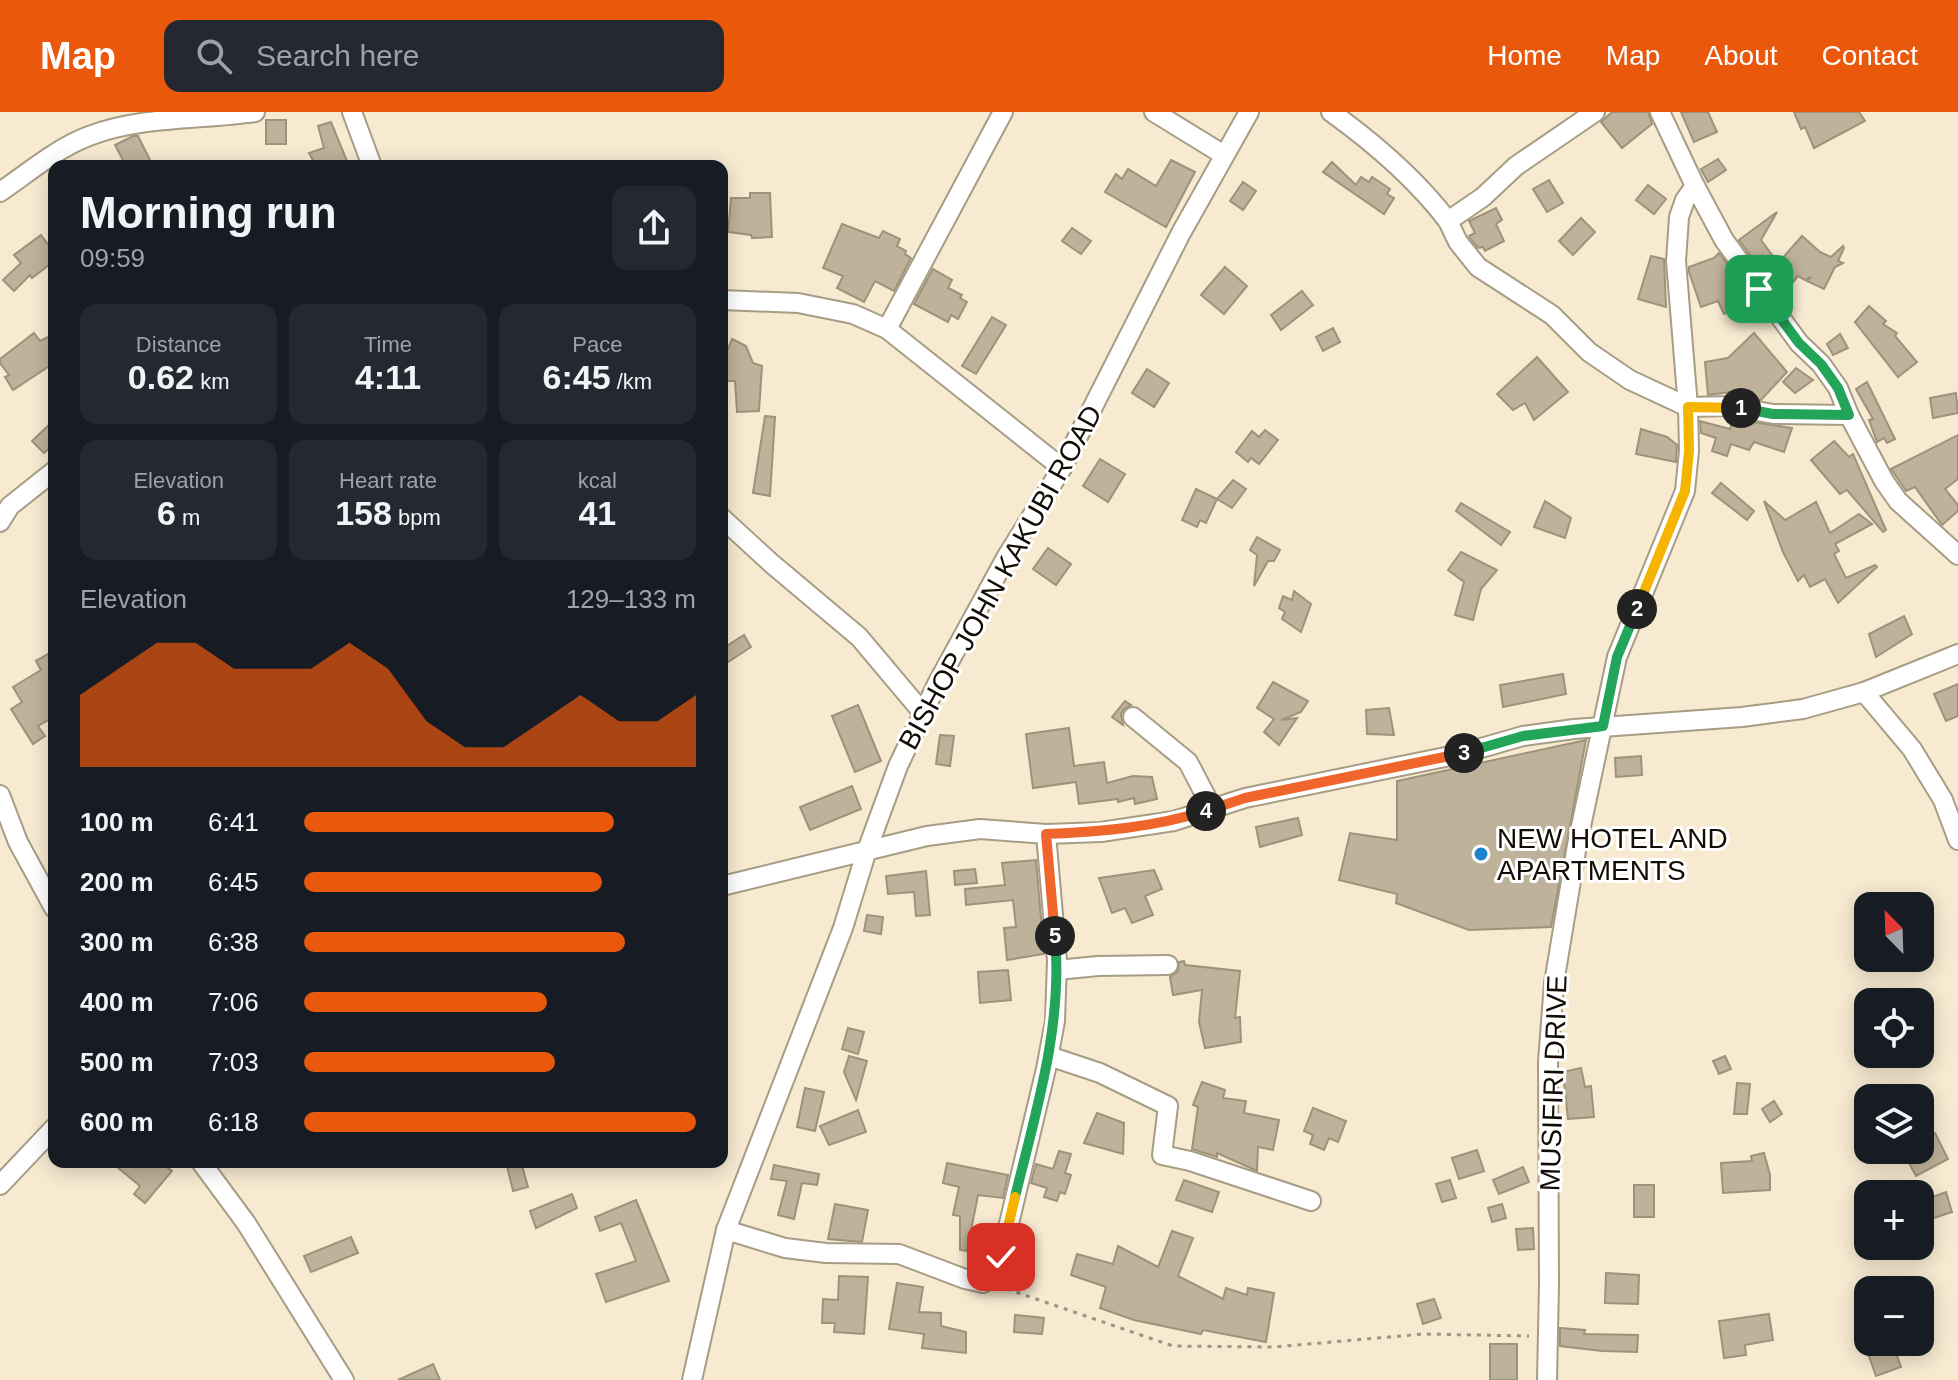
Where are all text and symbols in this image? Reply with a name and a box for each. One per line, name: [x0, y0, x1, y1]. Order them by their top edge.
search box: [164, 20, 724, 92]
icon: search: [192, 34, 236, 78]
text: Map: [40, 35, 116, 77]
text: Search here: [256, 39, 419, 72]
text: Home: [1487, 40, 1562, 71]
text: Map: [1606, 40, 1660, 71]
text: About: [1704, 40, 1778, 71]
text: Contact: [1822, 40, 1918, 71]
button: share: [612, 186, 696, 270]
text: Morning run: [80, 188, 337, 237]
text: 09:59: [80, 243, 145, 273]
pin: [1725, 255, 1793, 323]
icon: arrive: [1737, 267, 1781, 311]
text: Distance: [136, 332, 221, 357]
text: Time: [364, 332, 412, 357]
text: Pace: [572, 332, 622, 357]
text: 0.62: [128, 358, 194, 396]
text: 4:11: [355, 358, 421, 396]
text: 6:45: [543, 358, 611, 396]
text: km: [194, 369, 229, 394]
text: /km: [611, 369, 652, 394]
pin: 1: [1721, 388, 1761, 428]
text: 1: [1735, 395, 1747, 420]
street label: BISHOP JOHN KAKUBI ROAD: [893, 400, 1108, 755]
text: Elevation: [133, 468, 224, 493]
text: Heart rate: [339, 468, 437, 493]
text: kcal: [578, 468, 617, 493]
text: 6: [157, 494, 176, 532]
text: 158: [335, 494, 392, 532]
text: 41: [578, 494, 616, 532]
text: m: [176, 505, 200, 530]
text: bpm: [392, 505, 441, 530]
text: Elevation: [80, 584, 187, 614]
text: 129–133 m: [566, 584, 696, 614]
pin: 2: [1617, 589, 1657, 629]
text: 2: [1631, 596, 1643, 621]
pin: 3: [1444, 733, 1484, 773]
text: 3: [1458, 740, 1470, 765]
pin: 4: [1186, 791, 1226, 831]
text: 4: [1200, 798, 1212, 823]
text: 100 m: [80, 807, 154, 837]
text: 6:41: [208, 807, 259, 837]
place label: NEW HOTEL AND APARTMENTS: [1497, 823, 1728, 886]
marker: NEW HOTEL AND APARTMENTS: [1472, 845, 1490, 863]
text: 200 m: [80, 867, 154, 897]
text: 6:45: [208, 867, 259, 897]
north arrow: [1854, 892, 1934, 972]
map controls: [1854, 892, 1934, 1356]
pin: 5: [1035, 916, 1075, 956]
text: 5: [1049, 923, 1061, 948]
text: 300 m: [80, 927, 154, 957]
text: 6:38: [208, 927, 259, 957]
street label: MUSIFIRI DRIVE: [1534, 974, 1573, 1192]
text: 400 m: [80, 987, 154, 1017]
text: 7:06: [208, 987, 259, 1017]
button: locate: [1854, 988, 1934, 1068]
text: 500 m: [80, 1047, 154, 1077]
text: 7:03: [208, 1047, 259, 1077]
button: layers: [1854, 1084, 1934, 1164]
text: 600 m: [80, 1107, 154, 1137]
text: 6:18: [208, 1107, 259, 1137]
button: +: [1854, 1180, 1934, 1260]
pin: [967, 1223, 1035, 1291]
icon: check: [979, 1235, 1023, 1279]
button: −: [1854, 1276, 1934, 1356]

